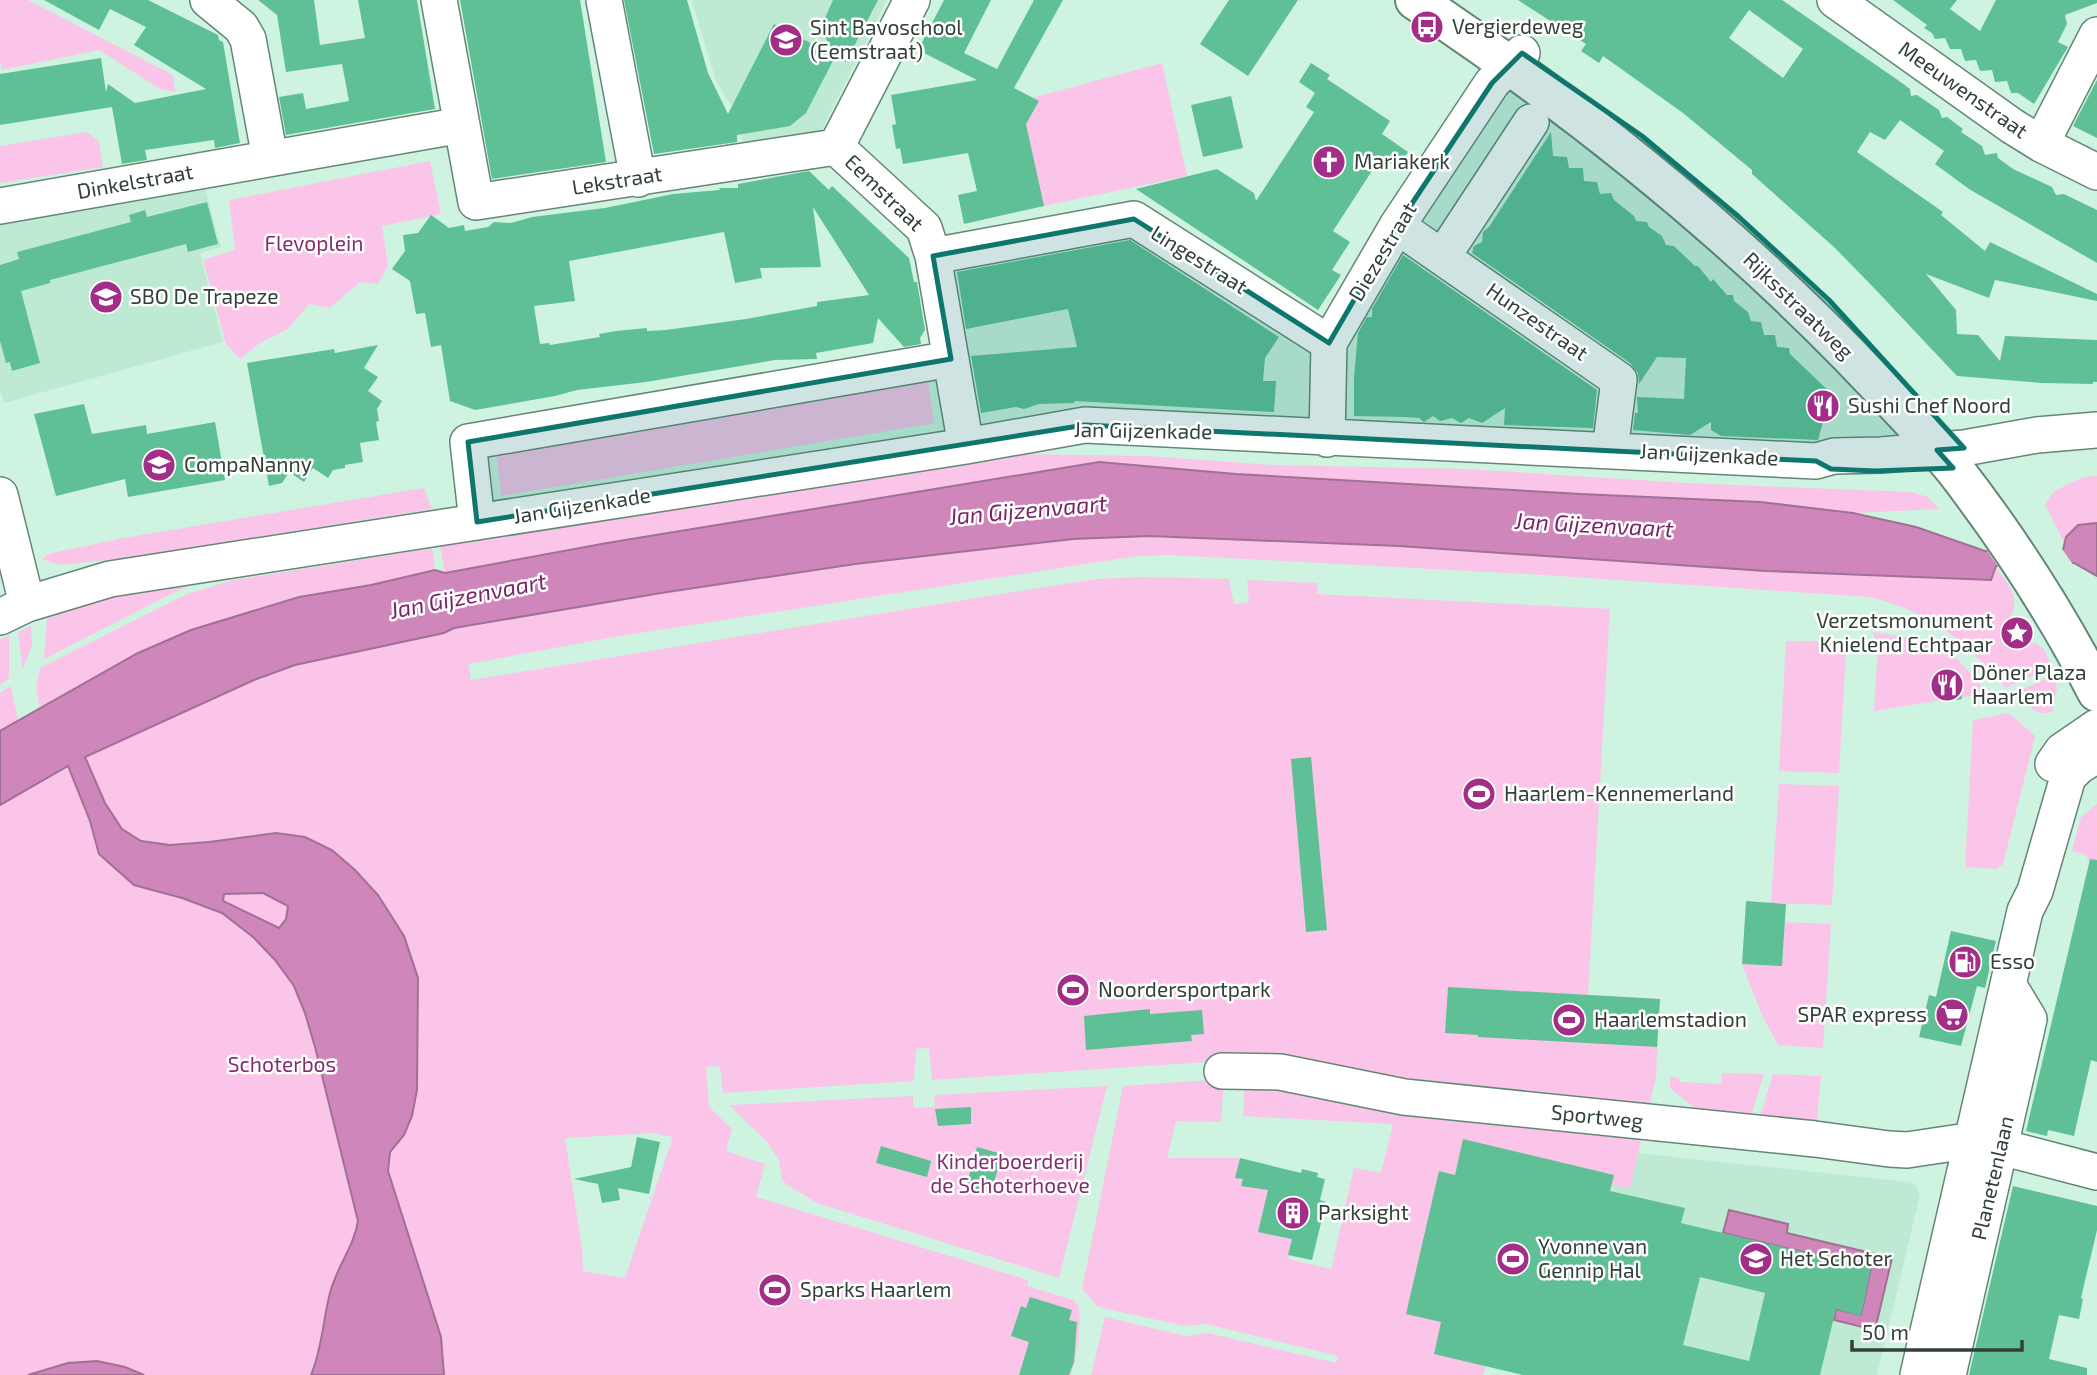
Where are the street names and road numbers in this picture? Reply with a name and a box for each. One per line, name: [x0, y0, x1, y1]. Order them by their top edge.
street label: Meeuwenstraat: [1895, 35, 2033, 143]
street label: Eemstraat: [841, 148, 930, 236]
street label: Dinkelstraat: [75, 158, 195, 203]
street label: Lekstraat: [570, 160, 664, 199]
street label: Diezestraat: [1343, 197, 1421, 305]
street label: Lingestraat: [1147, 219, 1253, 298]
street label: Rijksstraatweg: [1738, 246, 1859, 365]
street label: Hunzestraat: [1482, 277, 1593, 365]
street label: Jan Gijzenkade: [1073, 416, 1213, 444]
street label: Jan Gijzenkade: [1639, 437, 1779, 471]
street label: Jan Gijzenkade: [511, 481, 652, 529]
street label: Sportweg: [1550, 1098, 1645, 1133]
street label: Planetenlaan: [1965, 1113, 2018, 1242]

